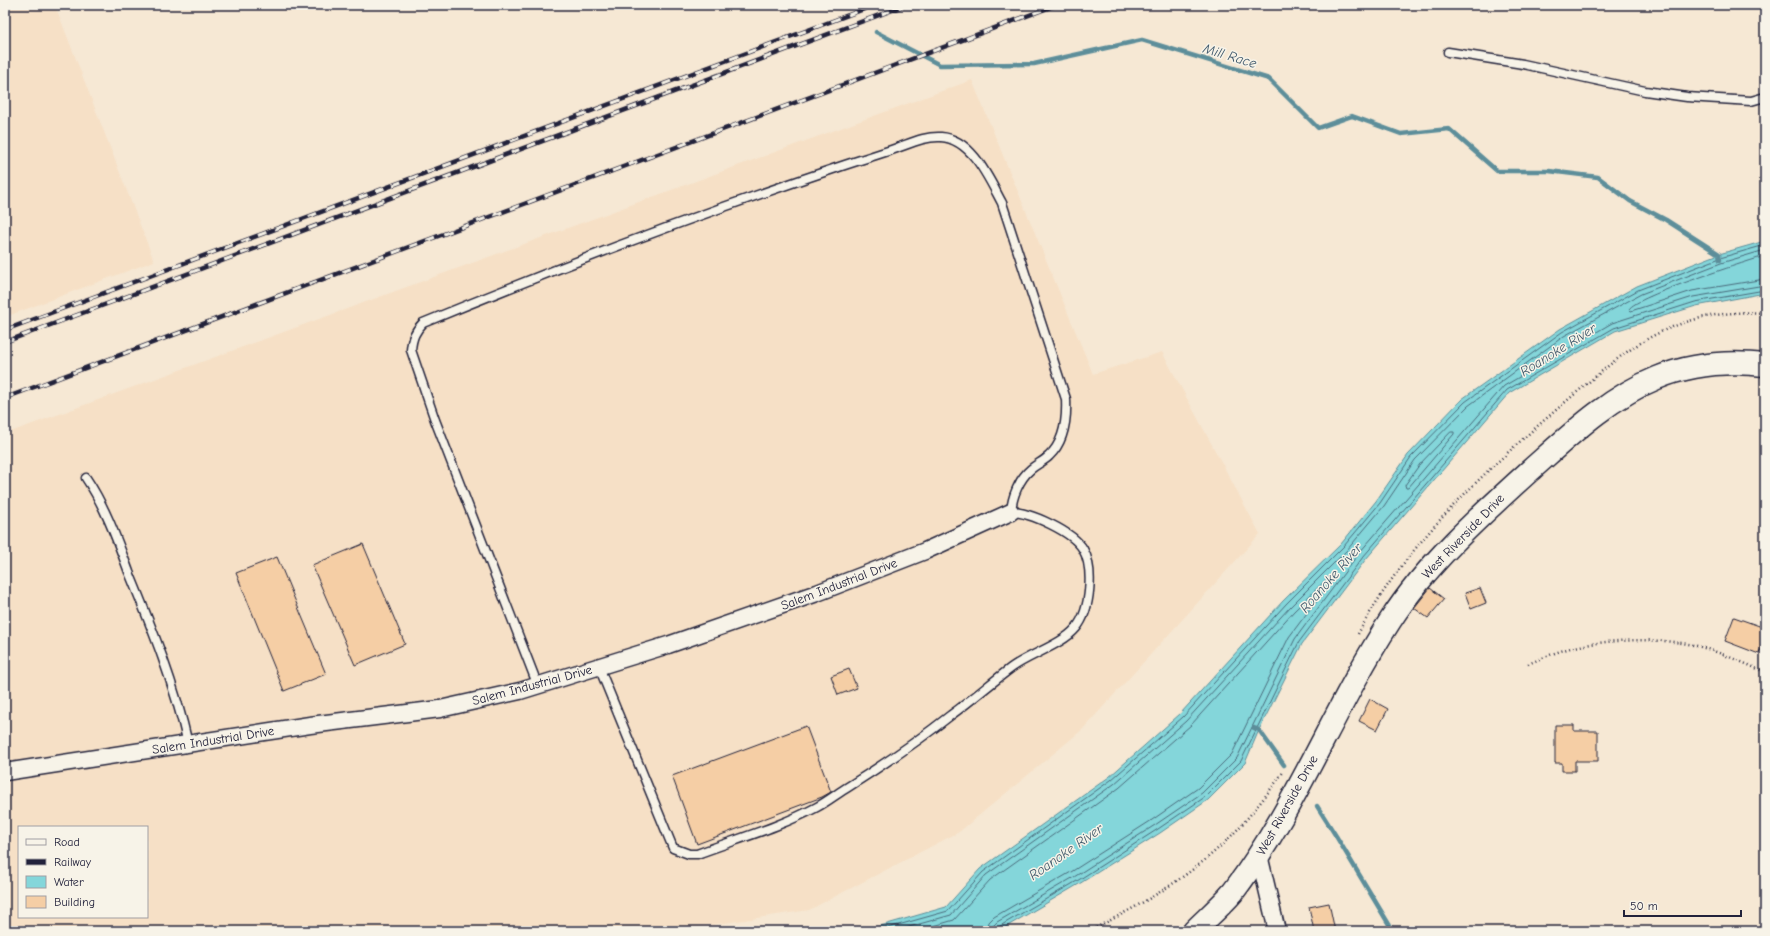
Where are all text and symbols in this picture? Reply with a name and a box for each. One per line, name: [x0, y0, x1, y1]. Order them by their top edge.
water label: Mill Race: [1200, 40, 1259, 72]
water label: Roanoke River: [1517, 319, 1600, 380]
street label: West Riverside Drive: [1419, 490, 1508, 581]
water label: Roanoke River: [1296, 539, 1367, 616]
street label: Salem Industrial Drive: [779, 555, 900, 613]
street label: Salem Industrial Drive: [471, 662, 594, 708]
street label: Salem Industrial Drive: [151, 723, 276, 757]
street label: West Riverside Drive: [1253, 752, 1321, 858]
water label: Roanoke River: [1026, 819, 1108, 884]
legend: [18, 826, 148, 918]
text: Road: [54, 835, 80, 849]
text: Railway: [54, 855, 92, 869]
text: Water: [54, 875, 84, 889]
scale bar: [1624, 892, 1741, 918]
text: Building: [54, 895, 95, 909]
text: 50 m: [1630, 899, 1658, 913]

